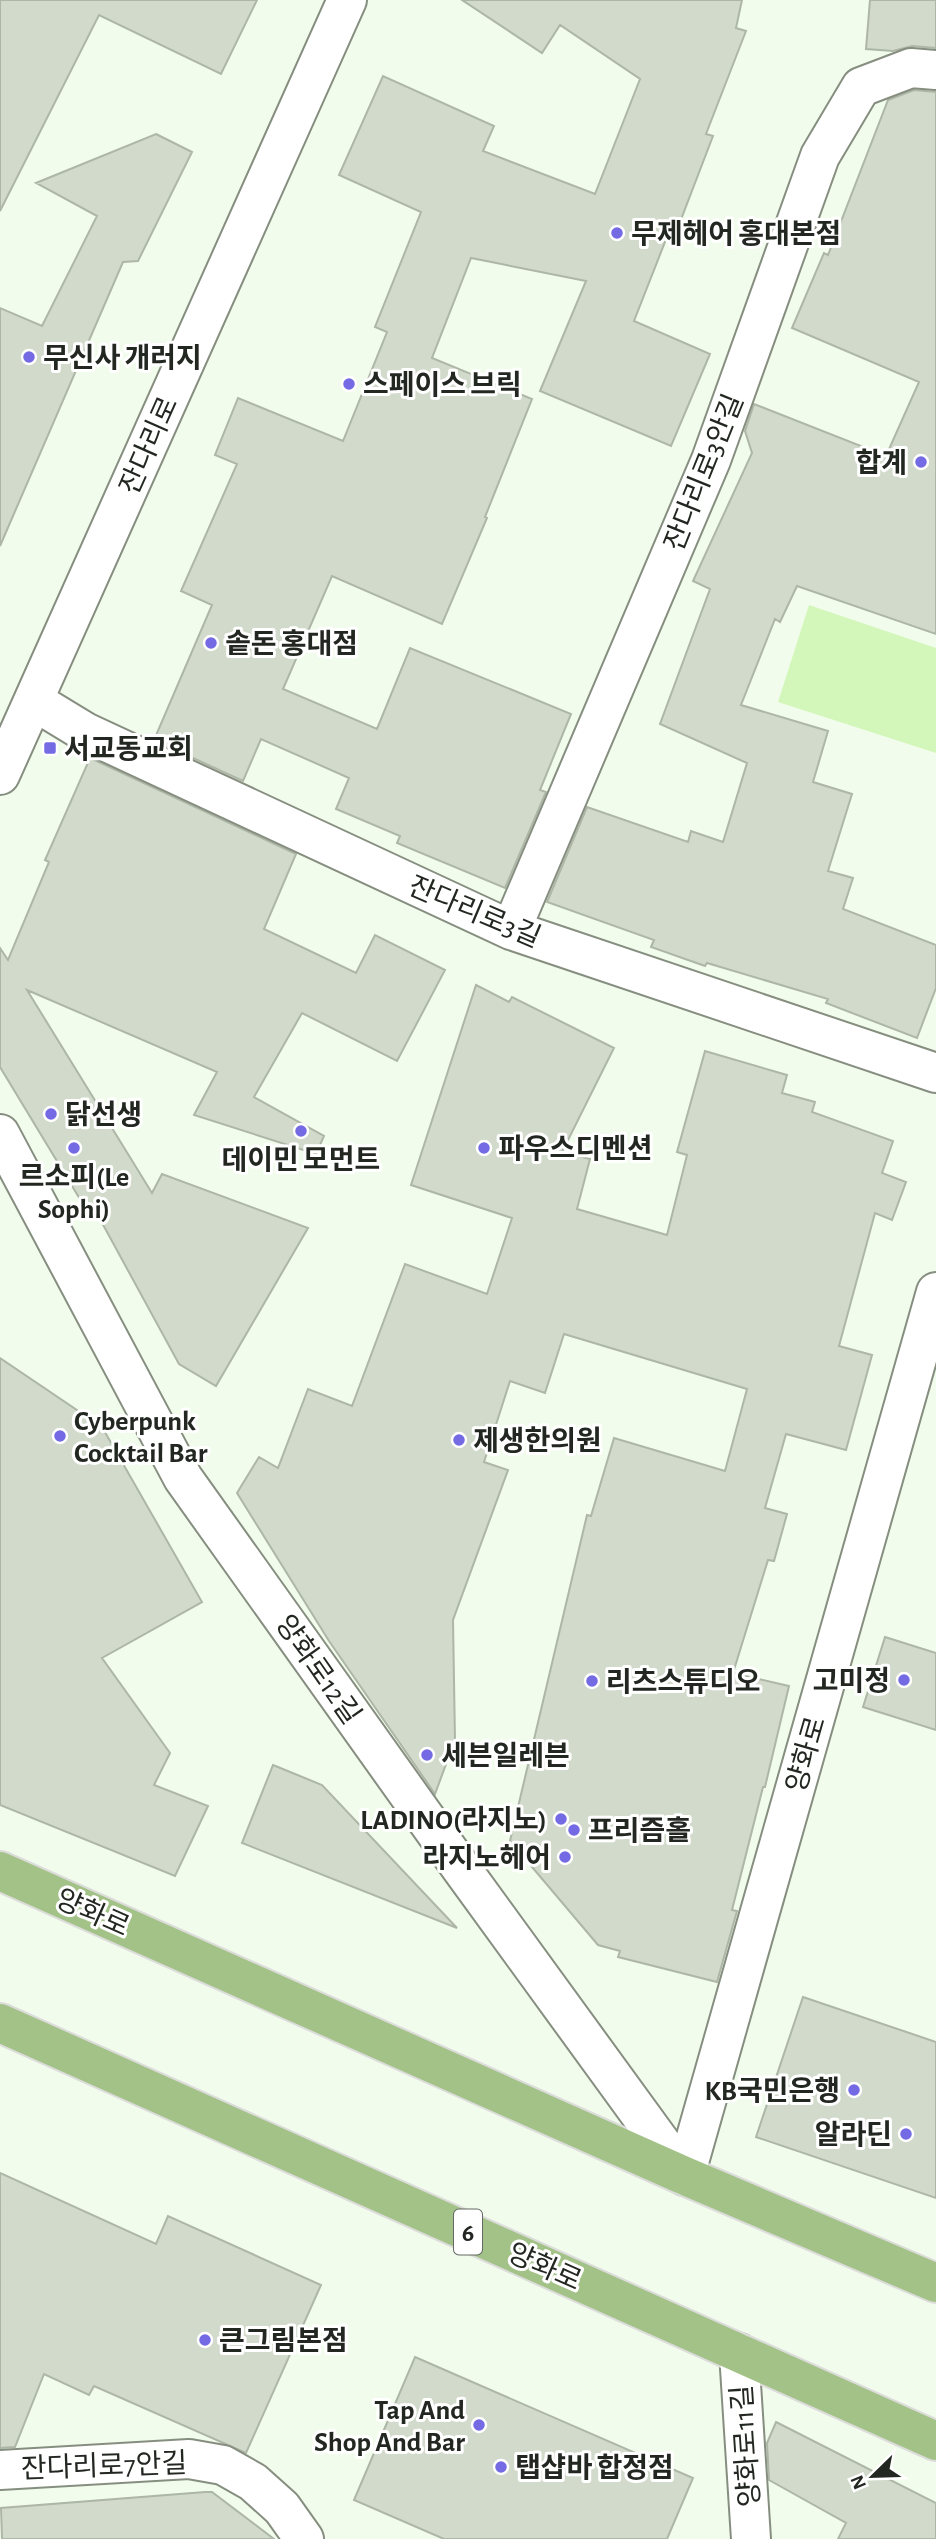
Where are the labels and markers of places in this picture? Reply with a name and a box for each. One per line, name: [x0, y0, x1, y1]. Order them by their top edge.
place label: 무제헤어 홍대본점: [631, 219, 841, 249]
marker: 무제헤어 홍대본점: [609, 225, 625, 241]
place label: 무신사 개러지: [43, 343, 202, 373]
marker: 무신사 개러지: [21, 349, 37, 365]
place label: 스페이스 브릭: [363, 370, 522, 400]
marker: 스페이스 브릭: [341, 376, 357, 392]
place label: 합계: [855, 448, 907, 478]
marker: 합계: [913, 454, 929, 470]
place label: 솥돈 홍대점: [225, 629, 358, 659]
marker: 솥돈 홍대점: [203, 635, 219, 651]
place label: 서교동교회: [64, 734, 193, 764]
marker: 서교동교회: [42, 740, 58, 756]
place label: 닭선생: [65, 1100, 142, 1130]
marker: 닭선생: [43, 1106, 59, 1122]
marker: 데이민 모먼트: [293, 1123, 309, 1139]
place label: 파우스디멘션: [498, 1134, 653, 1164]
marker: 르소피(Le Sophi): [66, 1140, 82, 1156]
marker: 파우스디멘션: [476, 1140, 492, 1156]
place label: 데이민 모먼트: [222, 1145, 380, 1175]
place label: 르소피(Le Sophi): [19, 1163, 129, 1224]
place label: Cyberpunk Cocktail Bar: [74, 1408, 208, 1468]
place label: 제생한의원: [473, 1426, 602, 1456]
marker: Cyberpunk Cocktail Bar: [52, 1428, 68, 1444]
marker: 제생한의원: [451, 1432, 467, 1448]
place label: 고미정: [813, 1666, 890, 1696]
place label: 리츠스튜디오: [606, 1667, 761, 1697]
marker: 고미정: [896, 1672, 912, 1688]
marker: 리츠스튜디오: [584, 1673, 600, 1689]
place label: 세븐일레븐: [441, 1741, 570, 1771]
marker: 세븐일레븐: [419, 1747, 435, 1763]
place label: LADINO(라지노): [360, 1805, 547, 1835]
marker: LADINO(라지노): [553, 1811, 569, 1827]
place label: 프리즘홀: [588, 1816, 691, 1846]
marker: 프리즘홀: [566, 1822, 582, 1838]
place label: 라지노헤어: [422, 1843, 551, 1873]
marker: 라지노헤어: [557, 1849, 573, 1865]
place label: KB국민은행: [704, 2076, 840, 2106]
marker: KB국민은행: [846, 2082, 862, 2098]
place label: 알라딘: [815, 2120, 892, 2150]
marker: 알라딘: [898, 2126, 914, 2142]
place label: 큰그림본점: [219, 2326, 348, 2356]
marker: 큰그림본점: [197, 2332, 213, 2348]
place label: Tap And Shop And Bar: [314, 2397, 465, 2457]
marker: Tap And Shop And Bar: [471, 2417, 487, 2433]
place label: 탭샵바 합정점: [515, 2453, 674, 2483]
marker: 탭샵바 합정점: [493, 2459, 509, 2475]

